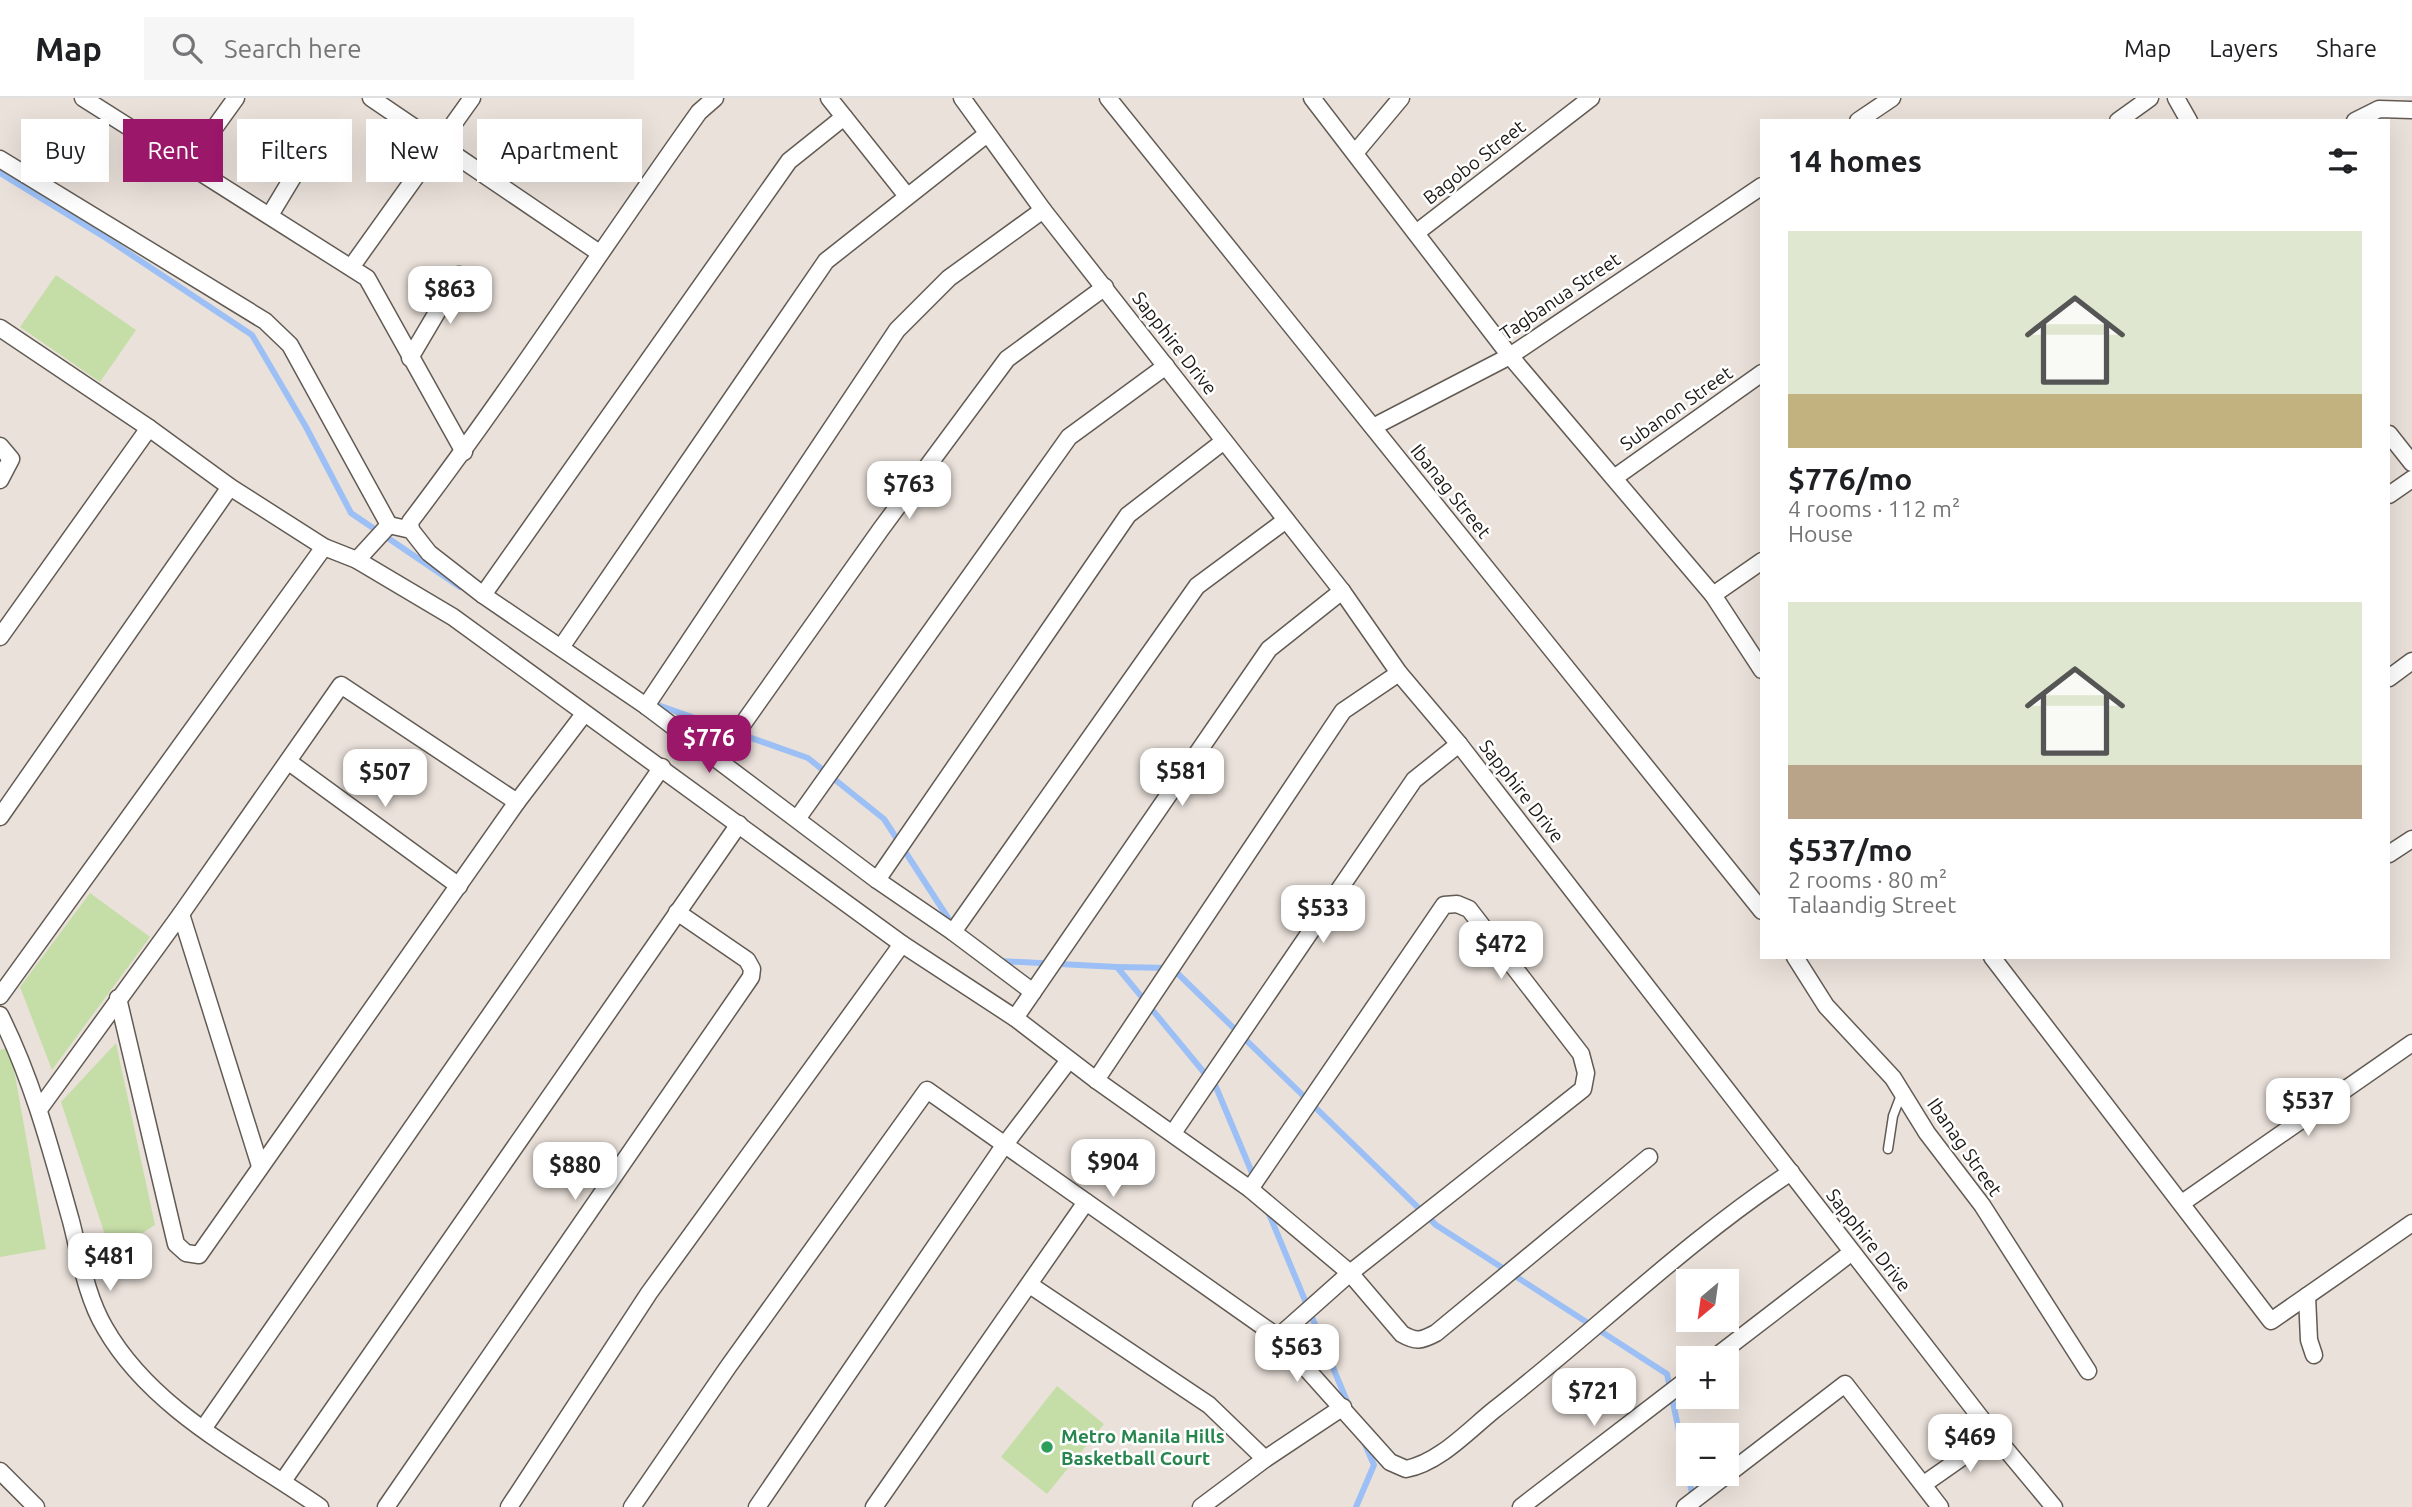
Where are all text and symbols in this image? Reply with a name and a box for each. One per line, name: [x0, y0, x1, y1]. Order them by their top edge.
search box: [144, 17, 634, 80]
icon: search: [168, 29, 206, 67]
text: Map: [35, 30, 102, 67]
text: Search here: [224, 34, 362, 63]
text: Map: [2124, 35, 2171, 62]
text: Layers: [2209, 35, 2278, 62]
text: Share: [2316, 35, 2377, 62]
street label: Bagobo Street: [1419, 115, 1530, 209]
chip: Buy: [21, 119, 109, 182]
chip: Rent: [123, 119, 223, 182]
chip: Filters: [237, 119, 352, 182]
chip: New: [366, 119, 463, 182]
chip: Apartment: [477, 119, 642, 182]
icon: filters: [2324, 142, 2362, 180]
text: 14 homes: [1788, 144, 1922, 178]
street label: Tagbanua Street: [1496, 247, 1625, 344]
pin: $863: [409, 266, 491, 326]
text: $863: [424, 276, 476, 301]
icon: home: [2012, 277, 2138, 403]
street label: Sapphire Drive: [1128, 287, 1222, 399]
street label: Subanon Street: [1616, 361, 1737, 455]
street label: Ibanag Street: [1406, 440, 1496, 543]
pin: $763: [868, 462, 950, 521]
text: $776/mo: [1788, 462, 1912, 496]
text: $763: [883, 471, 935, 496]
text: 4 rooms · 112 m²: [1788, 496, 1960, 521]
text: House: [1788, 521, 1853, 546]
icon: home: [2012, 648, 2138, 774]
pin: $776: [668, 716, 750, 775]
text: $776: [683, 725, 735, 750]
street label: Sapphire Drive: [1475, 735, 1569, 847]
pin: $581: [1141, 748, 1223, 808]
pin: $507: [344, 750, 426, 809]
text: $581: [1156, 758, 1208, 783]
text: $507: [359, 759, 411, 784]
text: $537/mo: [1788, 833, 1912, 867]
text: 2 rooms · 80 m²: [1788, 867, 1947, 892]
pin: $533: [1282, 886, 1364, 945]
text: Talaandig Street: [1788, 892, 1956, 917]
text: $533: [1297, 895, 1349, 920]
pin: $472: [1460, 922, 1542, 981]
text: $472: [1475, 931, 1527, 956]
pin: $537: [2267, 1079, 2349, 1138]
text: $537: [2282, 1088, 2334, 1113]
street label: Ibanag Street: [1923, 1094, 2007, 1201]
pin: $904: [1072, 1140, 1154, 1199]
pin: $880: [534, 1142, 616, 1202]
text: $904: [1087, 1149, 1139, 1174]
text: $880: [549, 1152, 601, 1177]
street label: Sapphire Drive: [1822, 1184, 1916, 1296]
pin: $481: [69, 1234, 151, 1293]
text: $481: [84, 1243, 136, 1268]
north arrow: [1676, 1269, 1740, 1332]
map controls: [1676, 1269, 1739, 1486]
pin: $563: [1256, 1324, 1338, 1384]
text: $563: [1271, 1334, 1323, 1359]
button: +: [1676, 1346, 1739, 1409]
pin: $721: [1553, 1368, 1635, 1428]
text: $721: [1568, 1378, 1620, 1403]
pin: $469: [1929, 1414, 2011, 1474]
button: −: [1676, 1423, 1739, 1486]
text: $469: [1944, 1424, 1996, 1449]
place label: Metro Manila Hills Basketball Court: [1061, 1425, 1225, 1469]
marker: Metro Manila Hills Basketball Court: [1039, 1439, 1055, 1455]

